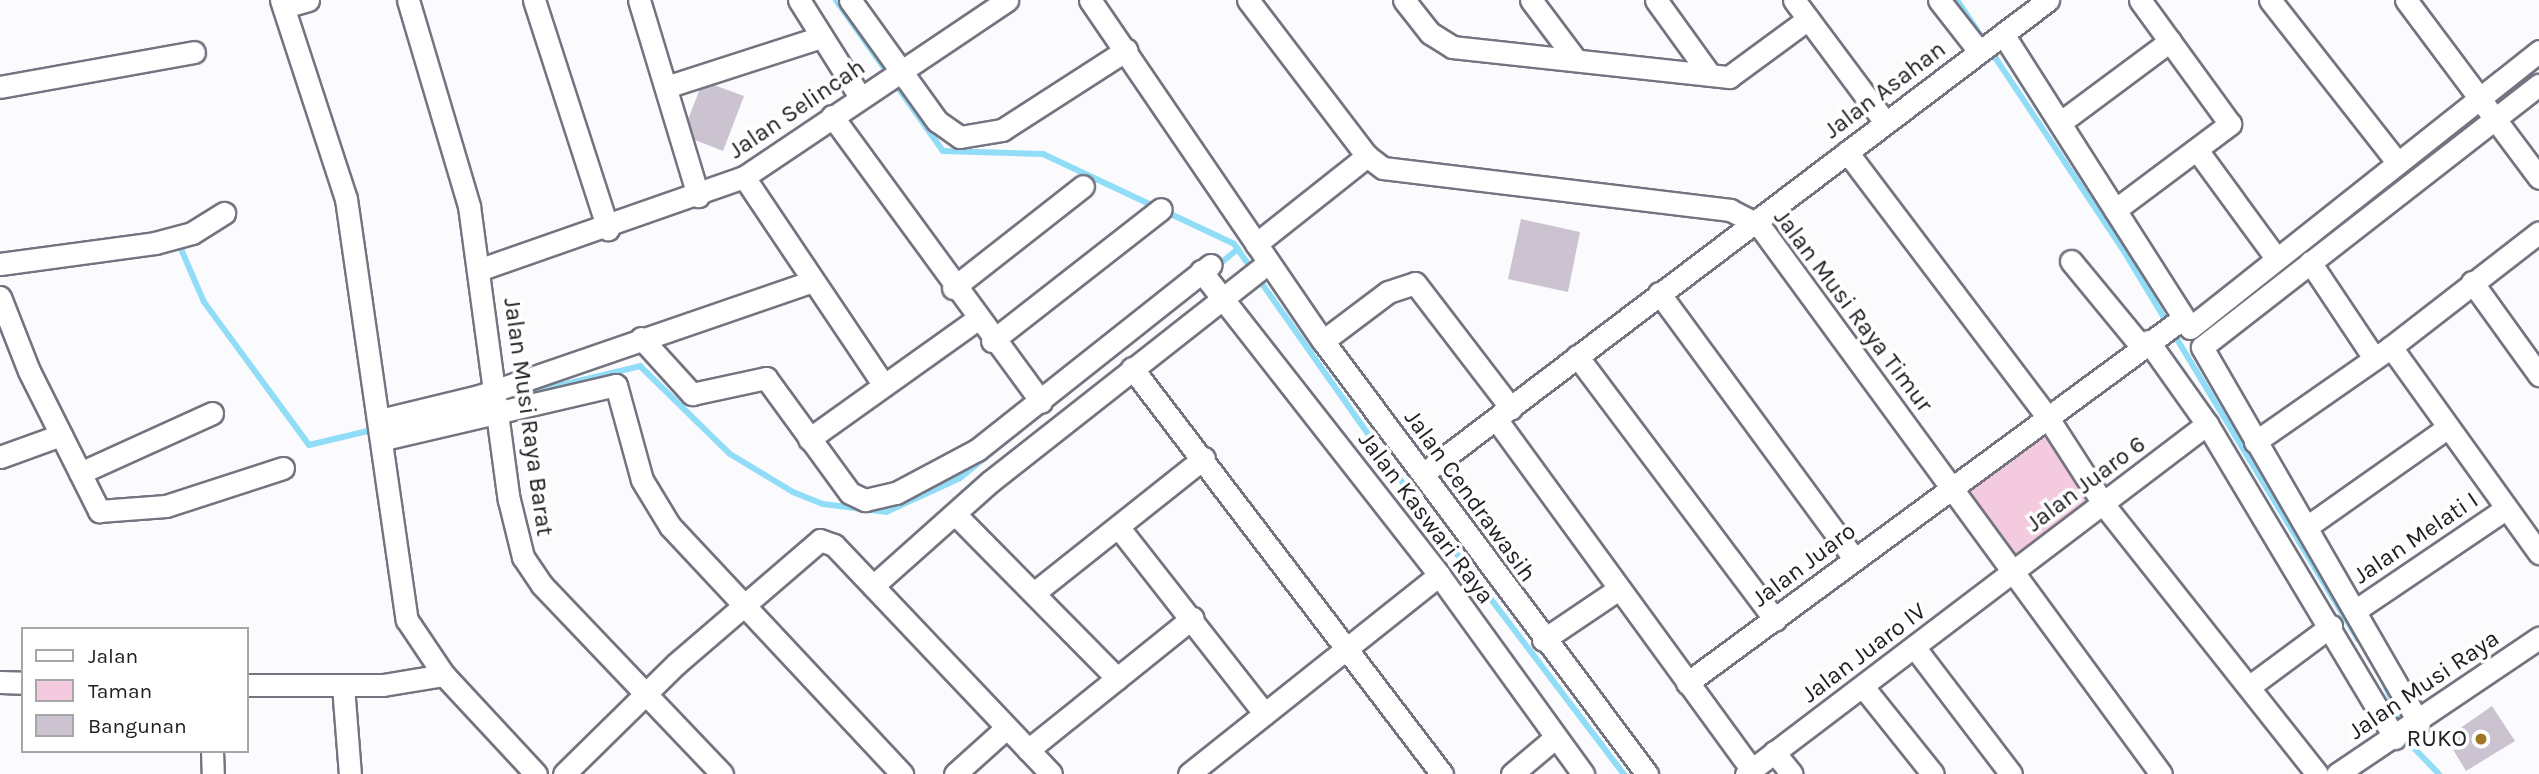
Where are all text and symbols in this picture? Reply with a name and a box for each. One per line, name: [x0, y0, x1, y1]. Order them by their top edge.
street label: Jalan Asahan: [1819, 35, 1951, 145]
street label: Jalan Selincah: [723, 53, 871, 165]
street label: Jalan Musi Raya Timur: [1767, 204, 1939, 418]
street label: Jalan Musi Raya Barat: [497, 296, 559, 538]
street label: Jalan Cendrawasih: [1398, 404, 1542, 588]
street label: Jalan Kaswari Raya: [1352, 426, 1500, 610]
street label: Jalan Juaro 6: [2021, 430, 2151, 538]
street label: Jalan Melati I: [2348, 486, 2484, 590]
street label: Jalan Juaro: [1747, 517, 1861, 613]
street label: Jalan Juaro IV: [1796, 597, 1932, 709]
street label: Jalan Musi Raya: [2343, 624, 2505, 746]
legend: [21, 627, 248, 753]
text: Jalan: [88, 644, 138, 668]
text: Taman: [88, 679, 152, 703]
text: Bangunan: [88, 714, 187, 738]
place label: RUKO: [2407, 725, 2467, 753]
marker: RUKO: [2473, 731, 2489, 747]

